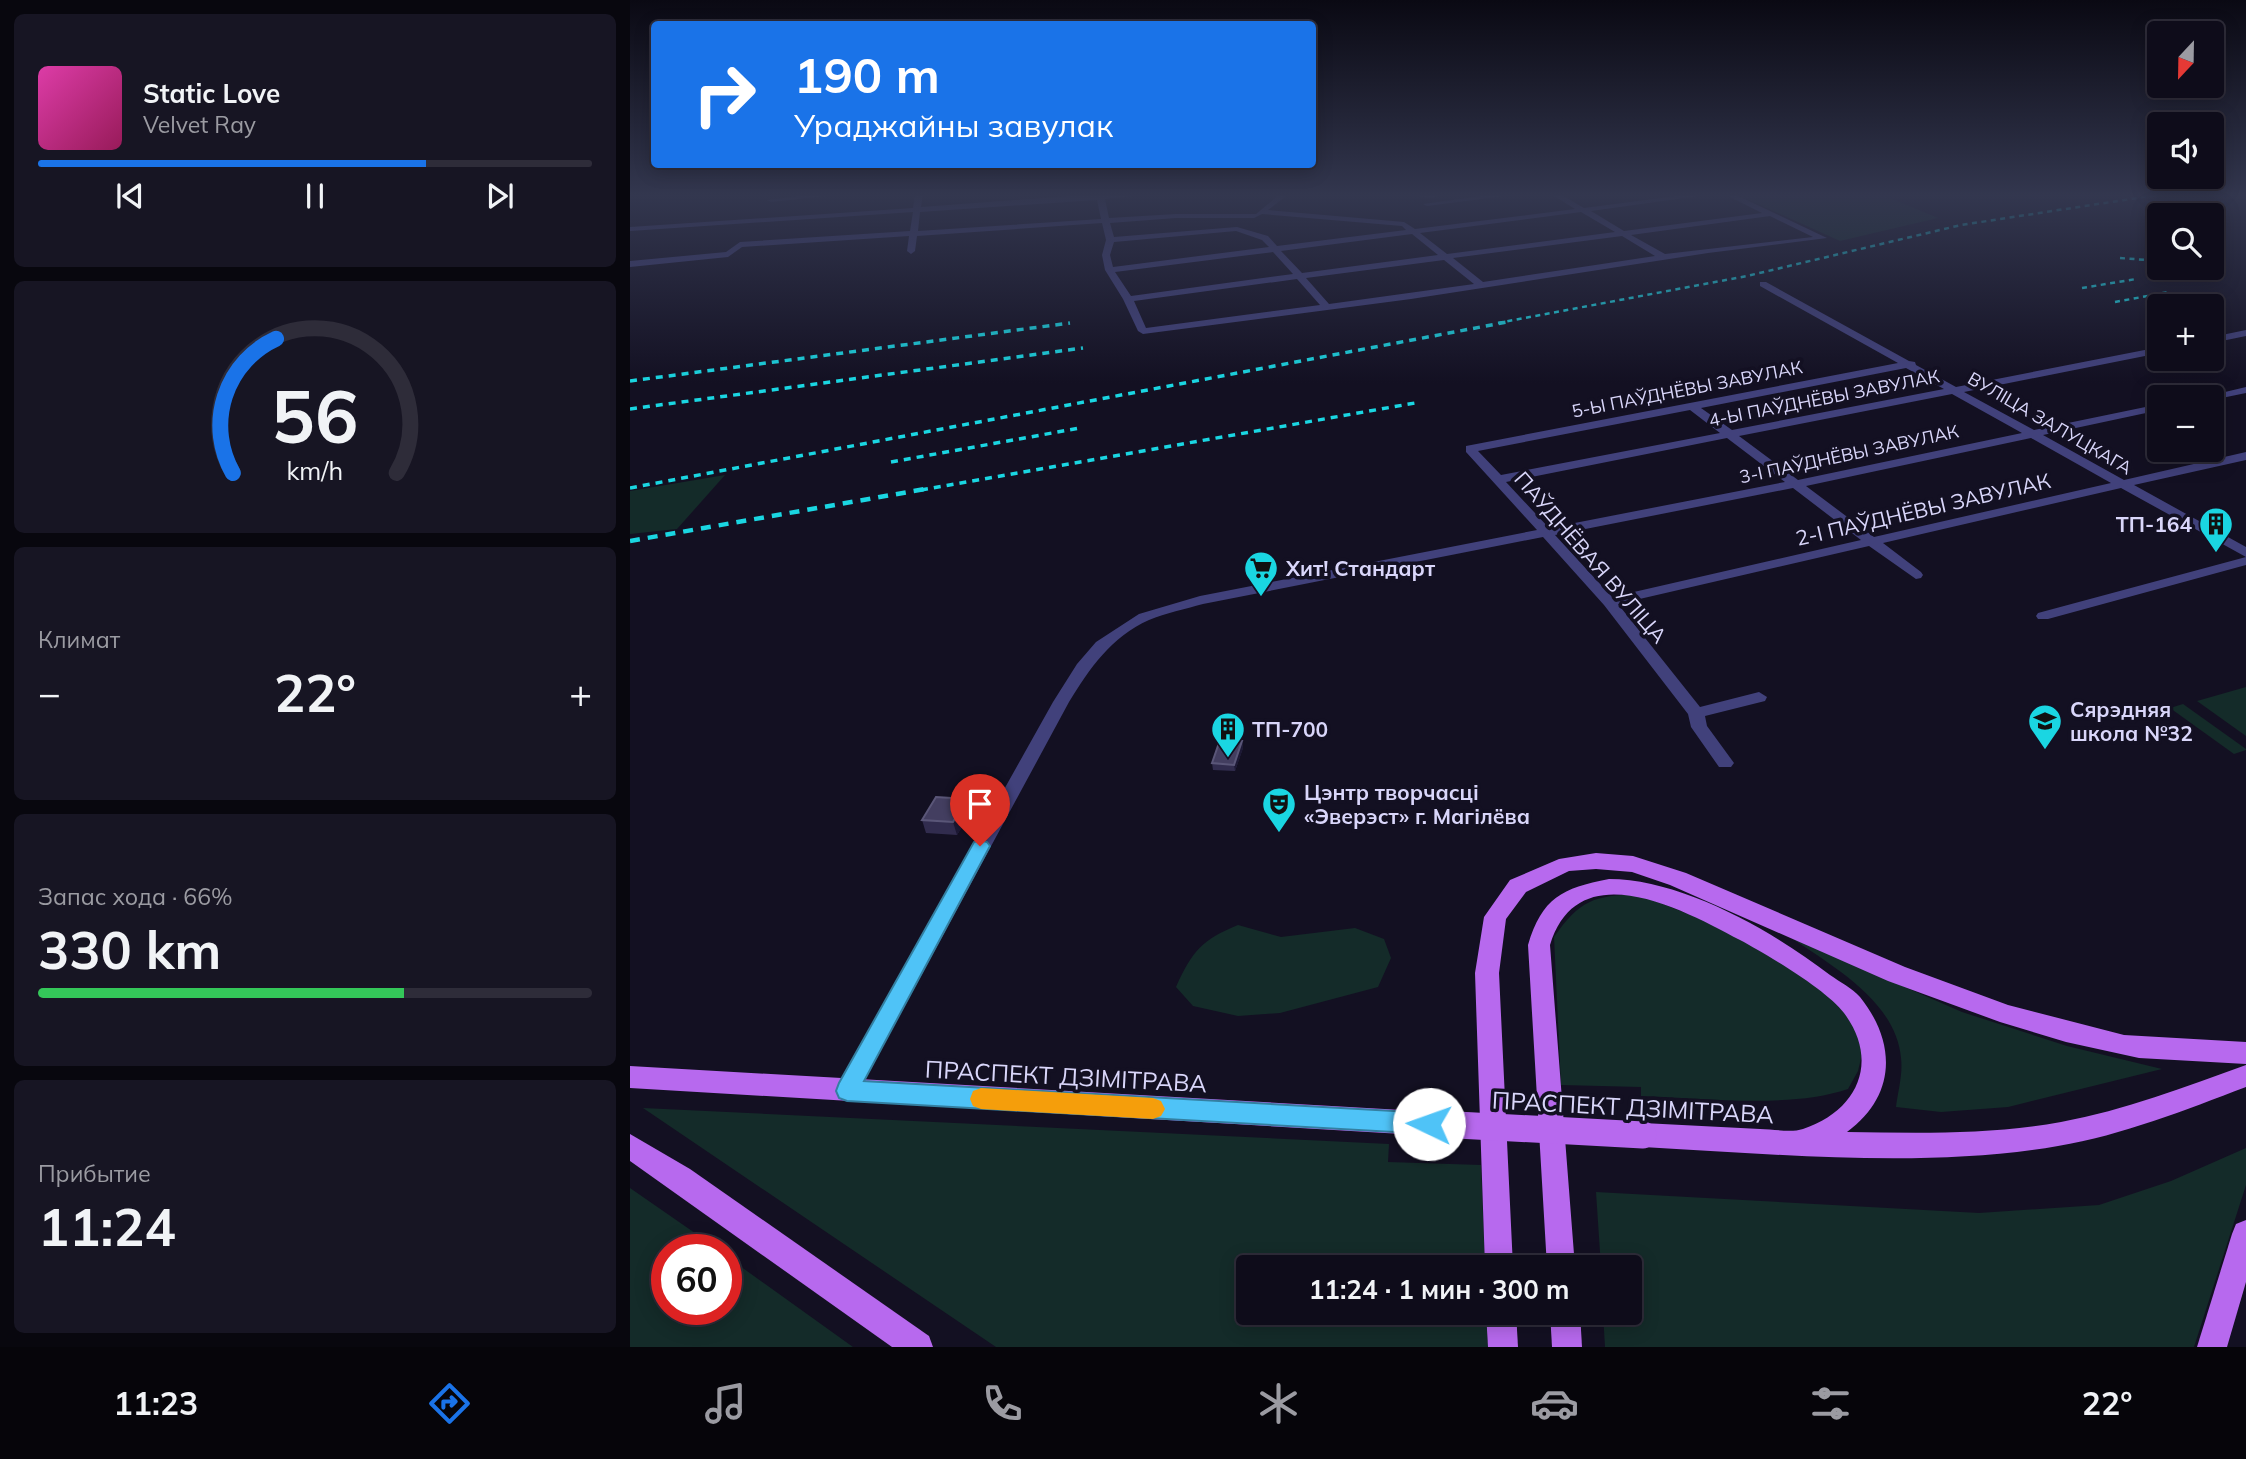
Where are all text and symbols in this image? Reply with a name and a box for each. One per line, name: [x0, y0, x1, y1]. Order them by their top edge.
north arrow: [2147, 21, 2224, 98]
map controls: [2147, 21, 2224, 462]
text: 190 m: [794, 44, 940, 105]
icon: right: [679, 49, 770, 140]
text: Static Love: [143, 77, 280, 110]
text: Ураджайны завулак: [794, 105, 1113, 145]
text: Velvet Ray: [143, 110, 256, 139]
button: sound: [2147, 112, 2224, 189]
icon: previous: [111, 177, 149, 215]
icon: pause: [296, 177, 334, 215]
icon: next: [481, 177, 519, 215]
button: search: [2147, 203, 2224, 280]
button: +: [2147, 294, 2224, 371]
street label: 5-Ы ПАЎДНЁВЫ ЗАВУЛАК: [1570, 355, 1804, 423]
street label: 4-Ы ПАЎДНЁВЫ ЗАВУЛАК: [1707, 364, 1941, 432]
street label: ВУЛІЦА ЗАЛУЦКАГА: [1964, 367, 2136, 479]
text: 56: [271, 370, 359, 461]
button: −: [2147, 385, 2224, 462]
street label: 3-І ПАЎДНЁВЫ ЗАВУЛАК: [1737, 419, 1961, 488]
text: km/h: [287, 455, 343, 486]
street label: ПАЎДНЁВАЯ ВУЛІЦА: [1509, 466, 1673, 649]
street label: 2-І ПАЎДНЁВЫ ЗАВУЛАК: [1793, 467, 2053, 551]
building icon: ТП-164: [2197, 505, 2235, 554]
place label: ТП-164: [2116, 511, 2192, 537]
supermarket icon: Хит! Стандарт: [1242, 549, 1280, 598]
place label: Хит! Стандарт: [1285, 555, 1436, 581]
text: Климат: [38, 625, 120, 654]
text: 22°: [274, 660, 356, 725]
text: −: [38, 669, 61, 717]
text: +: [569, 669, 592, 717]
place label: Сярэдняя школа №32: [2070, 696, 2193, 746]
school or university icon: Сярэдняя школа №32: [2026, 702, 2064, 751]
building icon: ТП-700: [1209, 710, 1247, 759]
place label: ТП-700: [1252, 716, 1328, 742]
pin: [950, 774, 1010, 846]
place label: Цэнтр творчасці «Эверэст» г. Магілёва: [1304, 779, 1530, 829]
icon: arrive: [961, 785, 999, 823]
theatre icon: Цэнтр творчасці «Эверэст» г. Магілёва: [1260, 785, 1298, 834]
text: Запас хода · 66%: [38, 882, 233, 911]
text: 330 km: [38, 917, 221, 982]
street label: ПРАСПЕКТ ДЗІМІТРАВА: [924, 1054, 1208, 1098]
street label: ПРАСПЕКТ ДЗІМІТРАВА: [1491, 1085, 1775, 1129]
position arrow: [1392, 1087, 1466, 1161]
text: Прибытие: [38, 1159, 151, 1188]
text: 11:24: [38, 1194, 176, 1259]
speed limit sign: 60: [651, 1234, 742, 1325]
text: 11:24 · 1 мин · 300 m: [1309, 1273, 1569, 1306]
icon: directions: [425, 1379, 474, 1428]
icon: music: [701, 1379, 750, 1428]
icon: phone: [978, 1379, 1027, 1428]
icon: climate: [1254, 1379, 1303, 1428]
icon: car: [1530, 1379, 1579, 1428]
icon: filters: [1806, 1379, 1855, 1428]
text: 11:23: [114, 1383, 198, 1423]
text: 22°: [2082, 1383, 2132, 1423]

